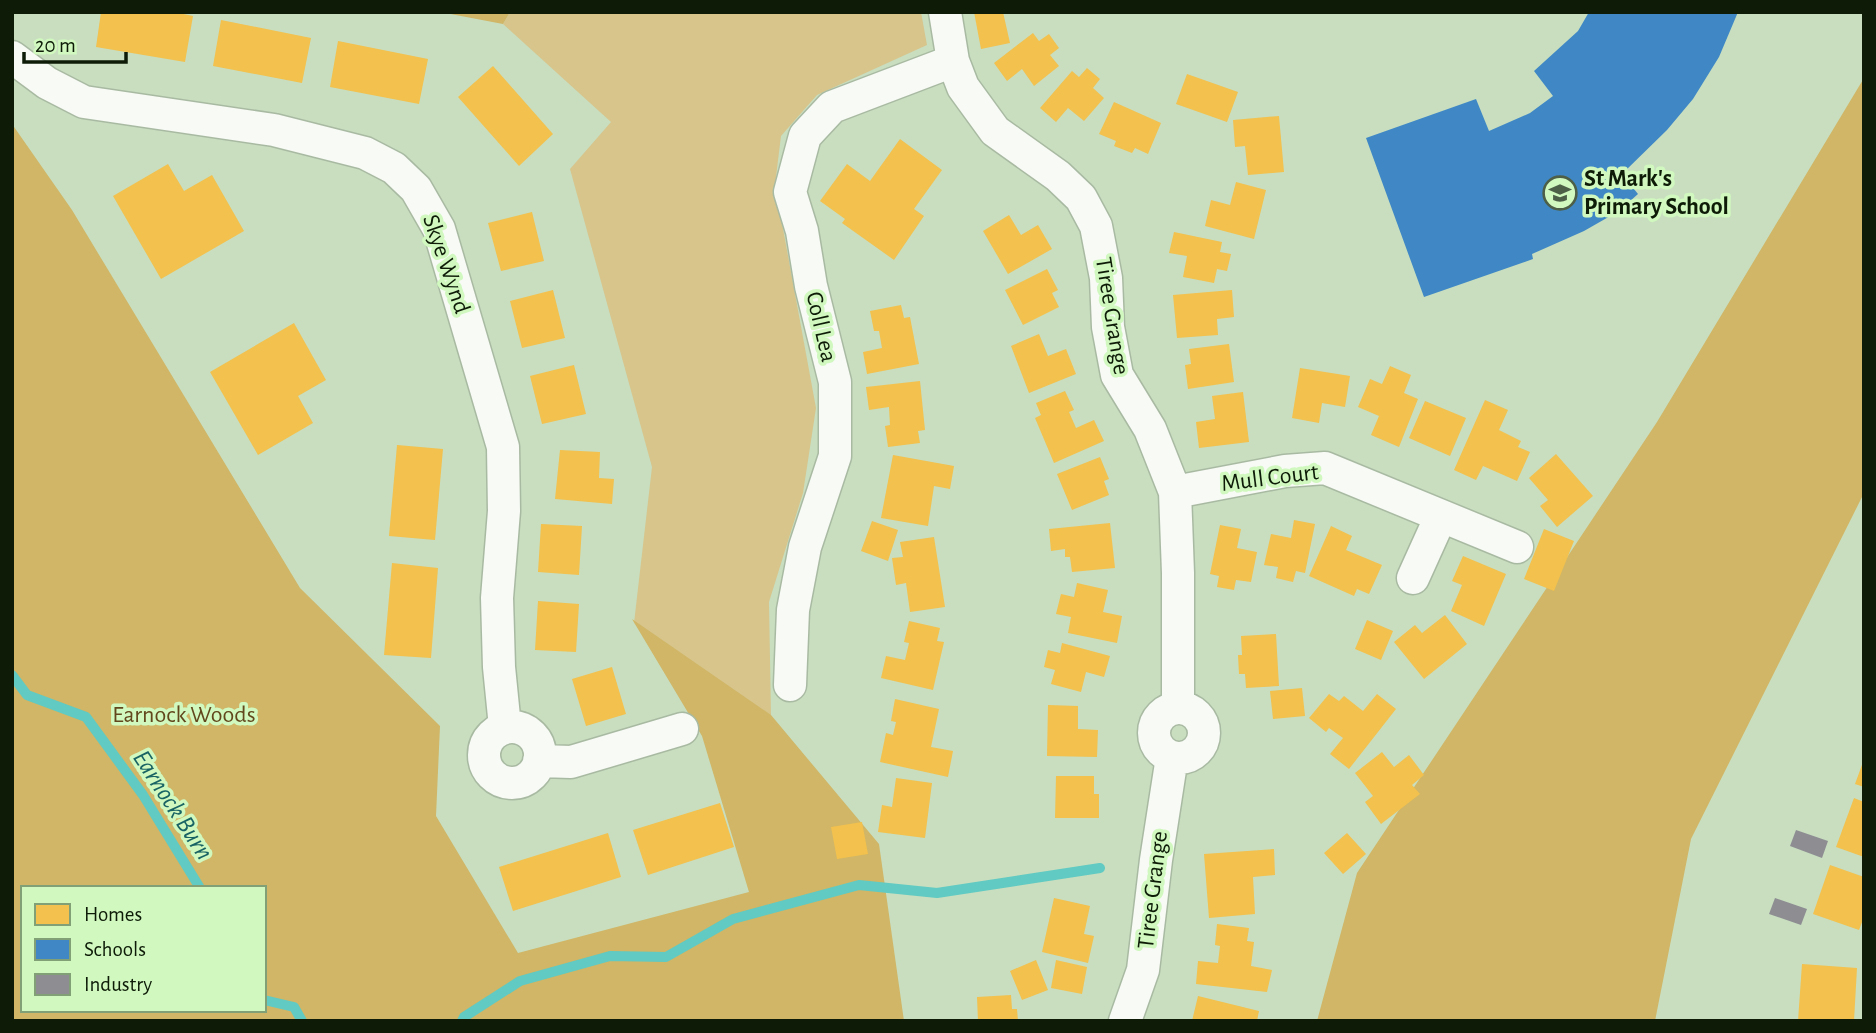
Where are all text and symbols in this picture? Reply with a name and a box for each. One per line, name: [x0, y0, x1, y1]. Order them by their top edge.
scale bar: [24, 21, 126, 65]
text: 20 m: [35, 35, 76, 56]
place label: St Mark's Primary School: [1584, 167, 1729, 219]
school or university icon: St Mark's Primary School: [1541, 174, 1579, 212]
street label: Skye Wynd: [418, 211, 474, 317]
street label: Tiree Grange: [1091, 255, 1133, 377]
street label: Coll Lea: [801, 290, 841, 364]
street label: Mull Court: [1220, 460, 1320, 496]
park label: Earnock Woods: [112, 703, 256, 727]
water label: Earnock Burn: [128, 746, 218, 864]
street label: Tiree Grange: [1134, 830, 1172, 950]
legend: [21, 886, 266, 1012]
text: Homes: [84, 904, 142, 925]
text: Schools: [84, 939, 146, 960]
text: Industry: [84, 974, 152, 995]

